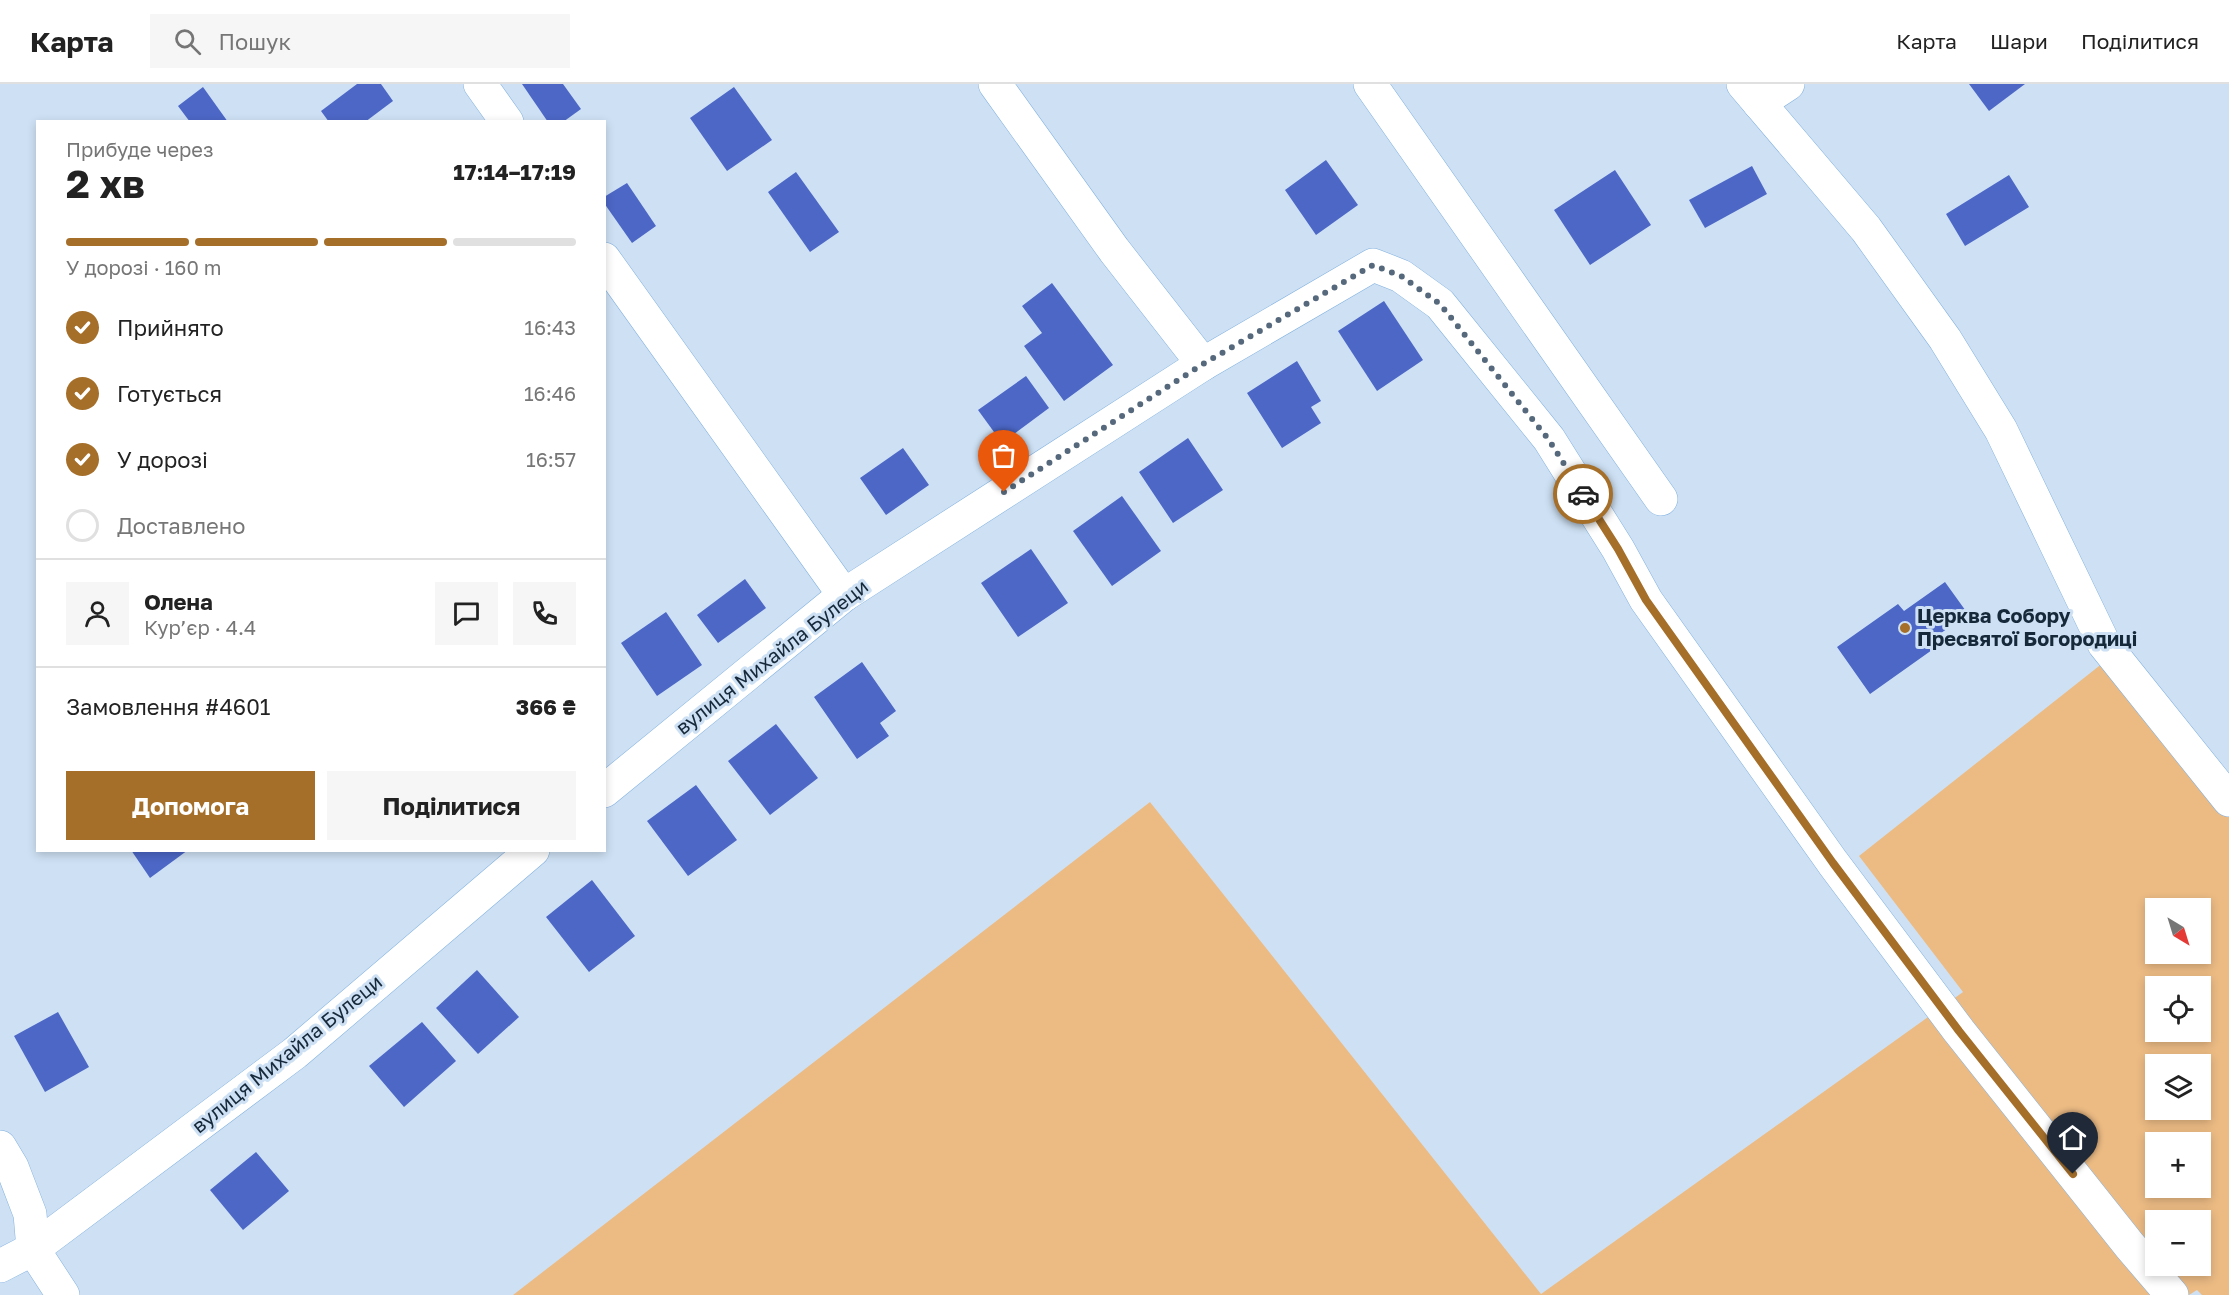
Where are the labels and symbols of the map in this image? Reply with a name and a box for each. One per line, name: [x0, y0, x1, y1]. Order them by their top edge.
pin: [978, 430, 1029, 492]
courier: [1553, 464, 1613, 524]
street label: вулиця Михайла Булеци: [670, 574, 872, 739]
place label: Церква Собору Пресвятої Богородиці: [1917, 603, 2137, 650]
marker: Церква Собору Пресвятої Богородиці: [1898, 621, 1912, 635]
north arrow: [2145, 898, 2211, 964]
street label: вулиця Михайла Булеци: [186, 969, 386, 1137]
pin: [2047, 1112, 2098, 1174]

